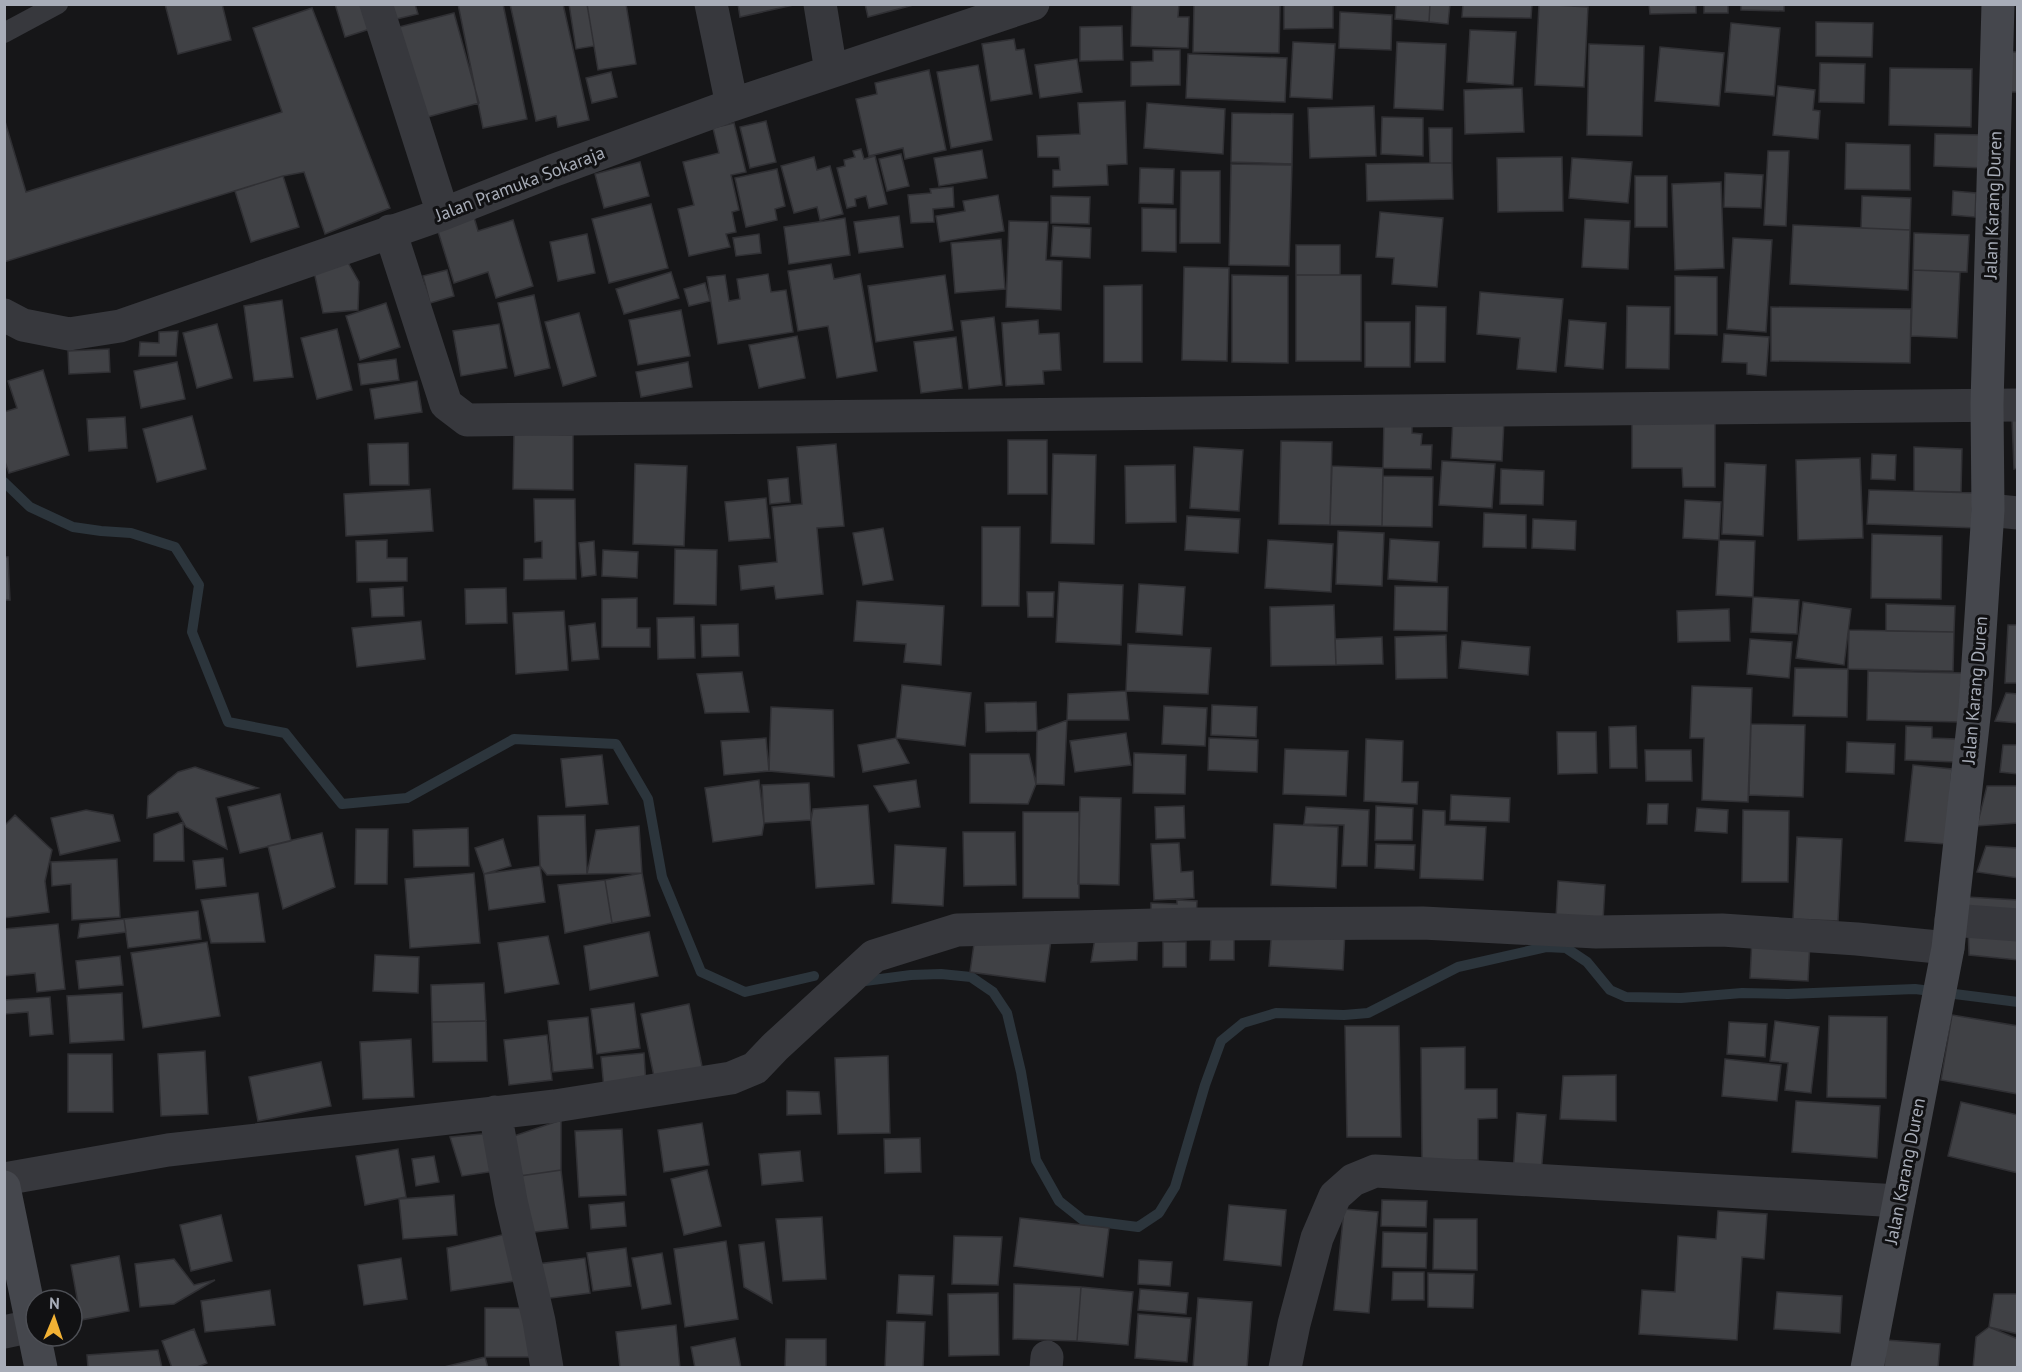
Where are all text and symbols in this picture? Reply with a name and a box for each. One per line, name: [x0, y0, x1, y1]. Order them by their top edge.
street label: Jalan Karang Duren: [1978, 130, 2007, 281]
street label: Jalan Pramuka Sokaraja: [431, 141, 608, 227]
street label: Jalan Karang Duren: [1956, 615, 1992, 766]
street label: Jalan Karang Duren: [1879, 1096, 1930, 1247]
north arrow: [24, 1288, 84, 1348]
text: N: [49, 1293, 60, 1313]

